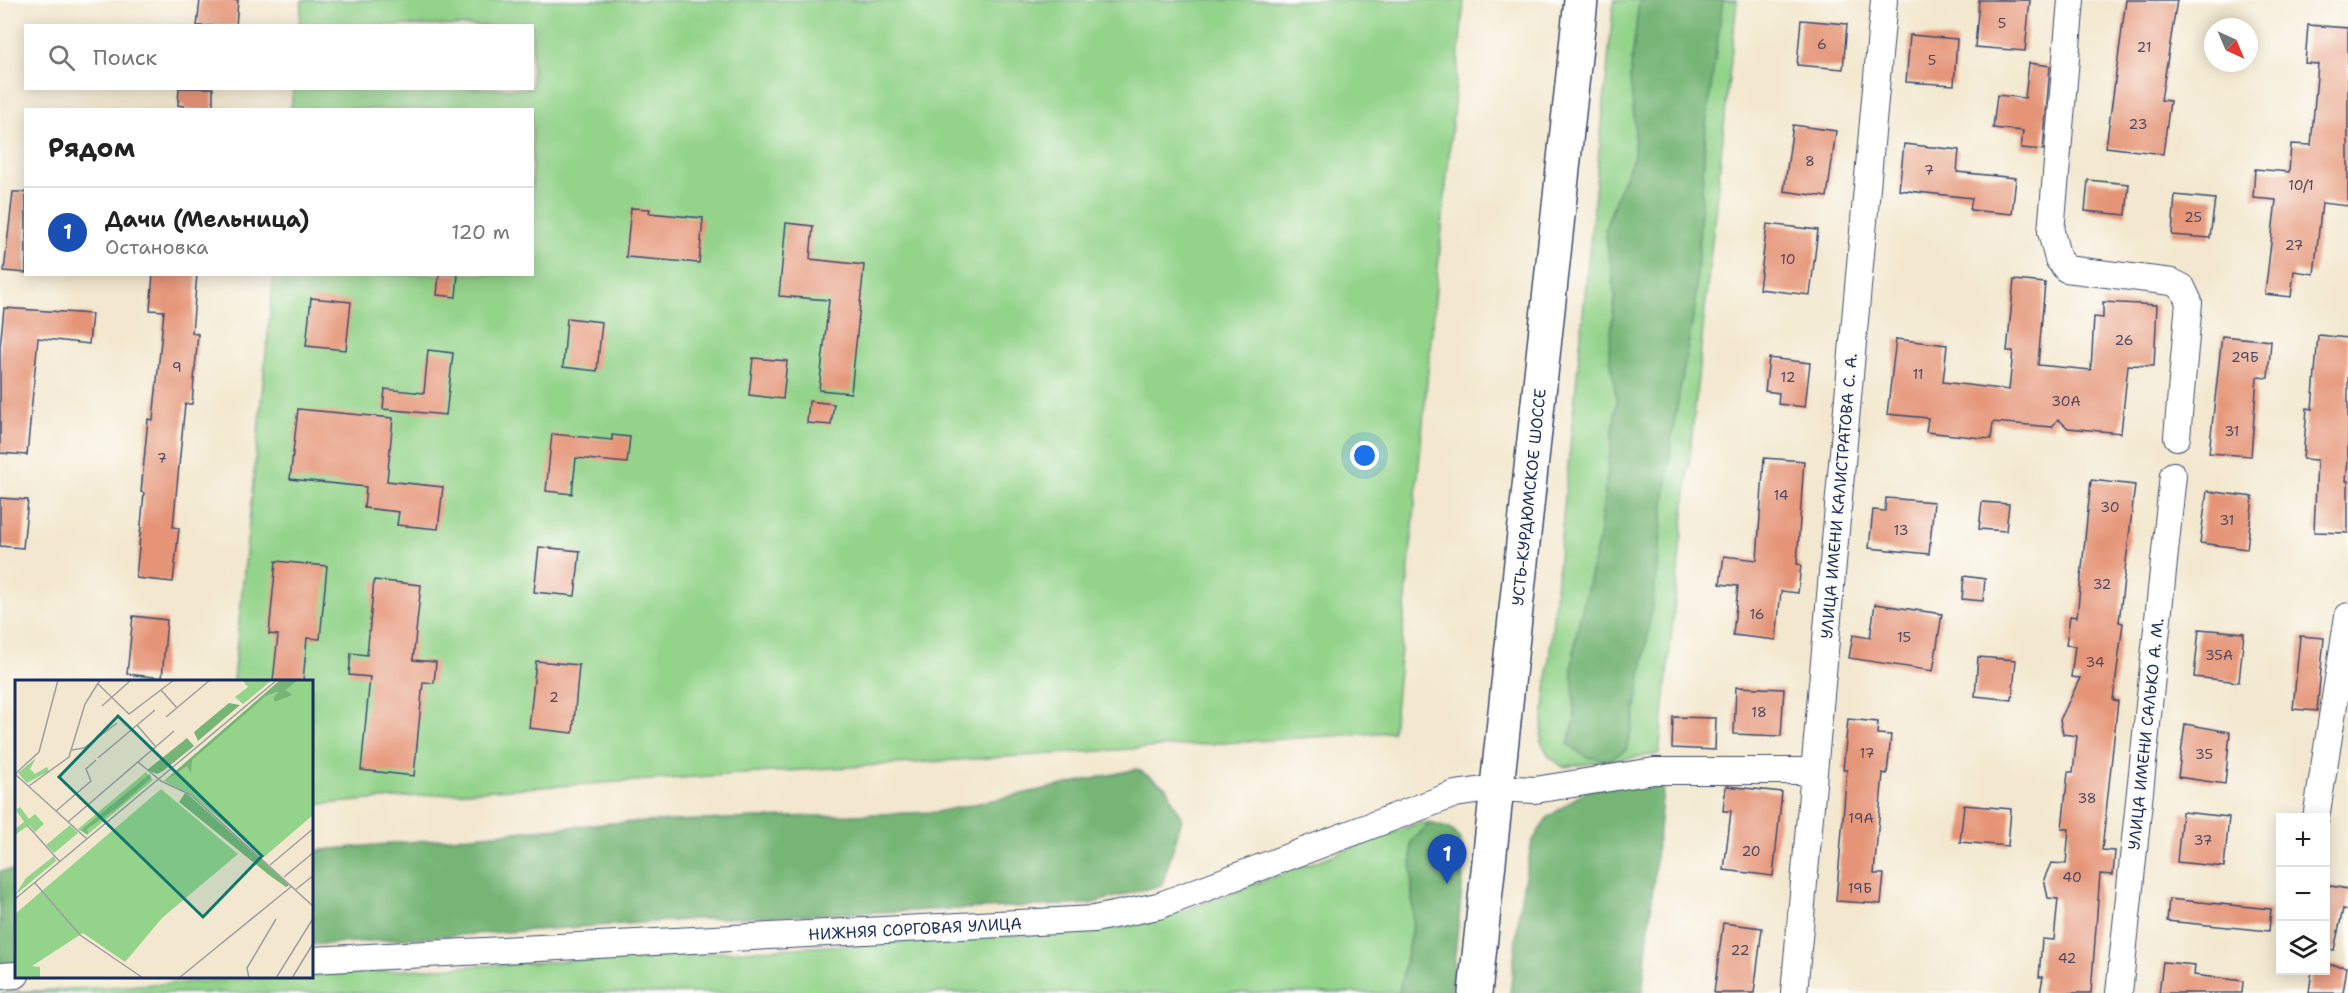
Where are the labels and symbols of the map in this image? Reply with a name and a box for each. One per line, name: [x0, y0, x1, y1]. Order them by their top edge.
house number: 5: [1998, 14, 2006, 32]
north arrow: [2204, 18, 2258, 72]
house number: 6: [1817, 35, 1827, 53]
house number: 21: [2137, 38, 2151, 56]
house number: 5: [1928, 51, 1936, 69]
house number: 23: [2129, 115, 2147, 133]
house number: 8: [1805, 152, 1815, 170]
house number: 7: [1924, 161, 1934, 179]
house number: 10/1: [2288, 176, 2314, 194]
house number: 25: [2184, 208, 2202, 226]
house number: 27: [2285, 236, 2303, 254]
house number: 10: [1780, 250, 1796, 268]
house number: 26: [2115, 331, 2134, 349]
house number: 29Б: [2231, 348, 2259, 366]
street label: УЛИЦА ИМЕНИ КАЛИСТРАТОВА С. А.: [1816, 352, 1862, 640]
house number: 9: [172, 358, 182, 376]
house number: 11: [1912, 365, 1924, 383]
house number: 12: [1781, 368, 1795, 386]
street label: УСТЬ-КУРДЮМСКОЕ ШОССЕ: [1507, 387, 1551, 607]
house number: 30А: [2051, 392, 2081, 410]
house number: 31: [2225, 422, 2239, 440]
your location: [1350, 441, 1379, 470]
house number: 7: [157, 449, 167, 467]
house number: 14: [1773, 486, 1789, 504]
house number: 30: [2100, 498, 2120, 516]
house number: 31: [2220, 511, 2234, 529]
house number: 13: [1894, 521, 1908, 539]
house number: 32: [2093, 575, 2111, 593]
house number: 16: [1749, 605, 1765, 623]
street label: УЛИЦА ИМЕНИ САЛЬКО А. М.: [2123, 617, 2169, 851]
house number: 15: [1897, 628, 1911, 646]
house number: 35А: [2205, 646, 2233, 664]
house number: 34: [2085, 653, 2105, 671]
inset map: [15, 680, 314, 978]
house number: 2: [549, 688, 559, 706]
house number: 18: [1751, 703, 1767, 721]
house number: 17: [1860, 744, 1874, 762]
house number: 35: [2195, 745, 2213, 763]
house number: 38: [2077, 789, 2097, 807]
house number: 19А: [1848, 809, 1874, 827]
house number: 37: [2194, 831, 2212, 849]
pin: 1: [1428, 834, 1466, 884]
house number: 20: [1741, 842, 1761, 860]
house number: 40: [2062, 868, 2082, 886]
house number: 19Б: [1848, 879, 1872, 897]
street label: НИЖНЯЯ СОРГОВАЯ УЛИЦА: [808, 913, 1022, 945]
house number: 22: [1731, 941, 1749, 959]
house number: 42: [2058, 949, 2076, 967]

